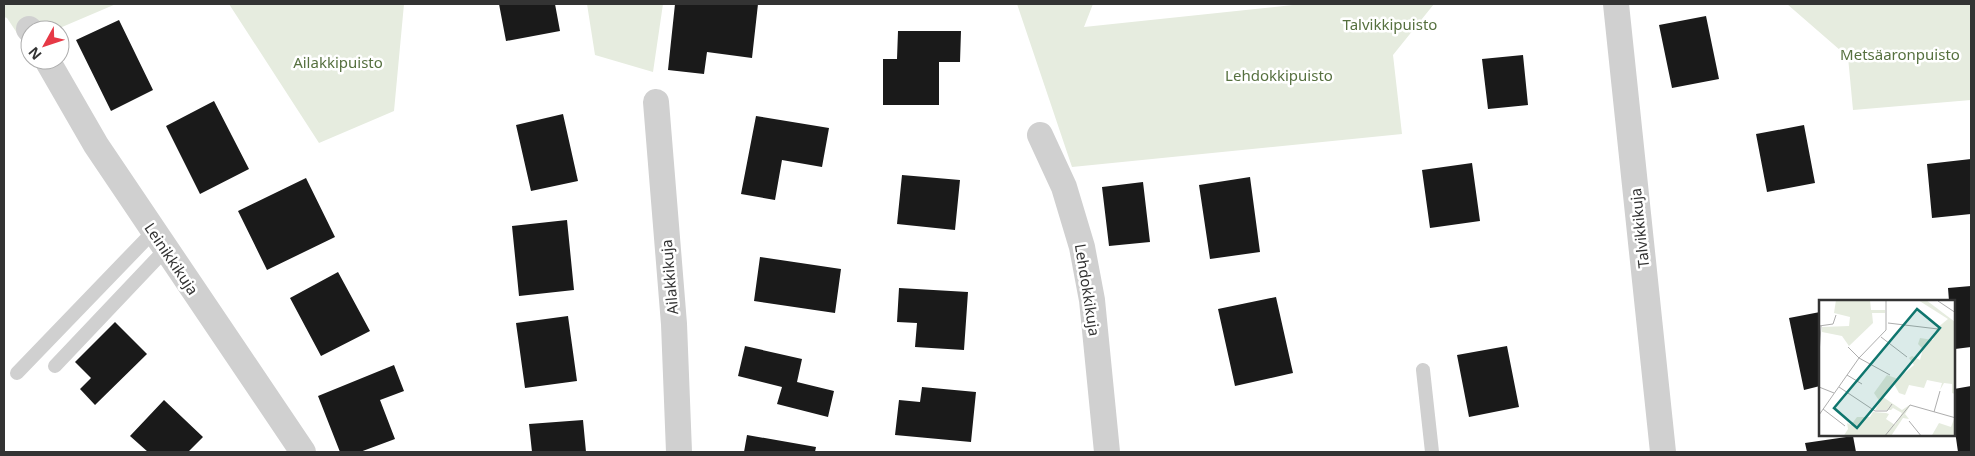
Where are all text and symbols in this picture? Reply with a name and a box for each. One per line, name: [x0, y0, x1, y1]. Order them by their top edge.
park label: Talvikkipuisto: [1343, 14, 1437, 34]
north arrow: [20, 20, 70, 70]
text: N: [24, 43, 46, 64]
park label: Metsäaronpuisto: [1840, 44, 1960, 64]
park label: Ailakkipuisto: [293, 52, 383, 72]
park label: Lehdokkipuisto: [1225, 65, 1333, 85]
street label: Talvikkikuja: [1625, 187, 1653, 269]
street label: Leinikkikuja: [140, 219, 203, 298]
street label: Ailakkikuja: [656, 239, 682, 315]
street label: Lehdokkikuja: [1071, 242, 1105, 338]
inset map: [1819, 300, 1955, 436]

